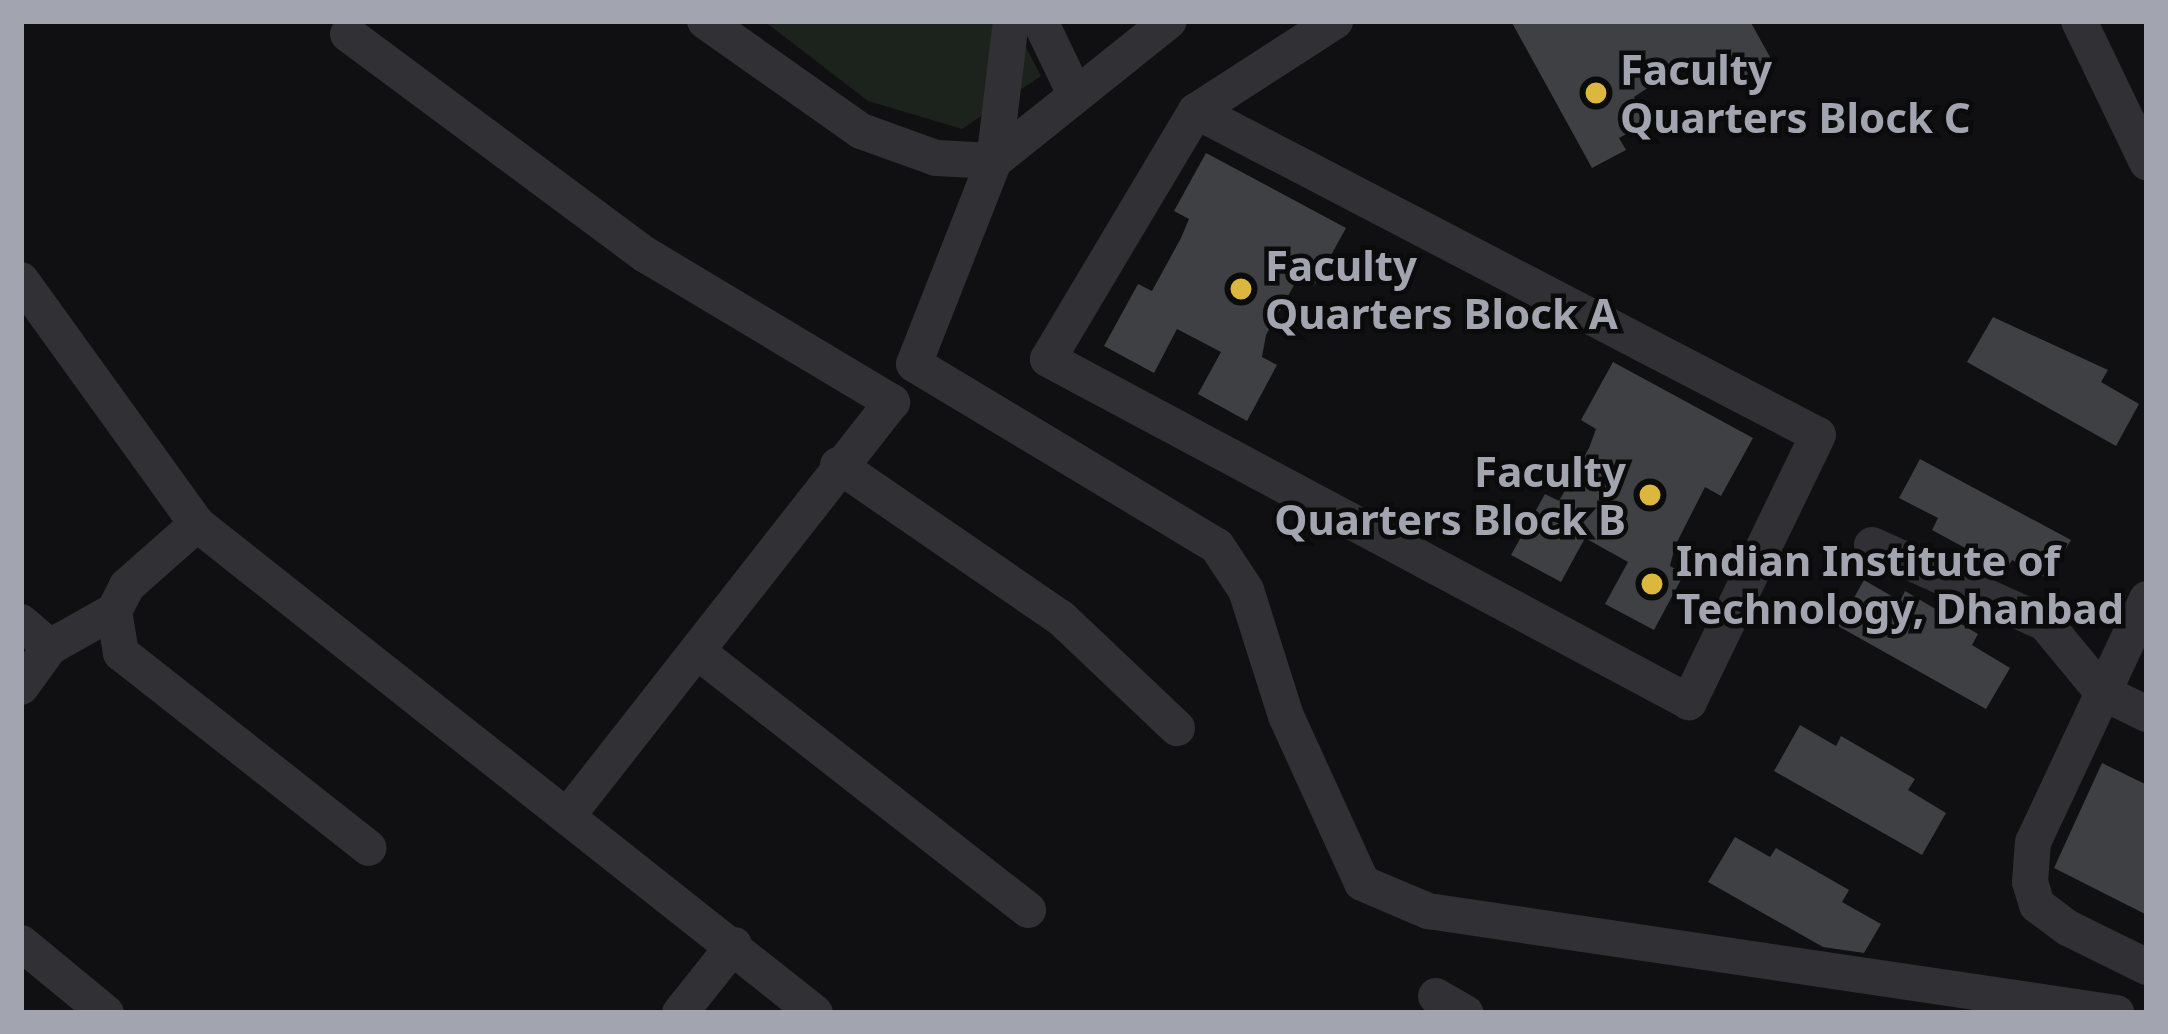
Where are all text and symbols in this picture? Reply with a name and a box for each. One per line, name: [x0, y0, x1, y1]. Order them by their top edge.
place label: Faculty Quarters Block C: [1620, 44, 1971, 142]
marker: Faculty Quarters Block C: [1583, 80, 1609, 106]
place label: Faculty Quarters Block A: [1265, 240, 1618, 338]
marker: Faculty Quarters Block A: [1228, 276, 1254, 302]
place label: Faculty Quarters Block B: [1274, 446, 1626, 544]
marker: Faculty Quarters Block B: [1637, 482, 1663, 508]
place label: Indian Institute of Technology, Dhanbad: [1676, 535, 2124, 634]
marker: Indian Institute of Technology, Dhanbad: [1639, 571, 1665, 597]

